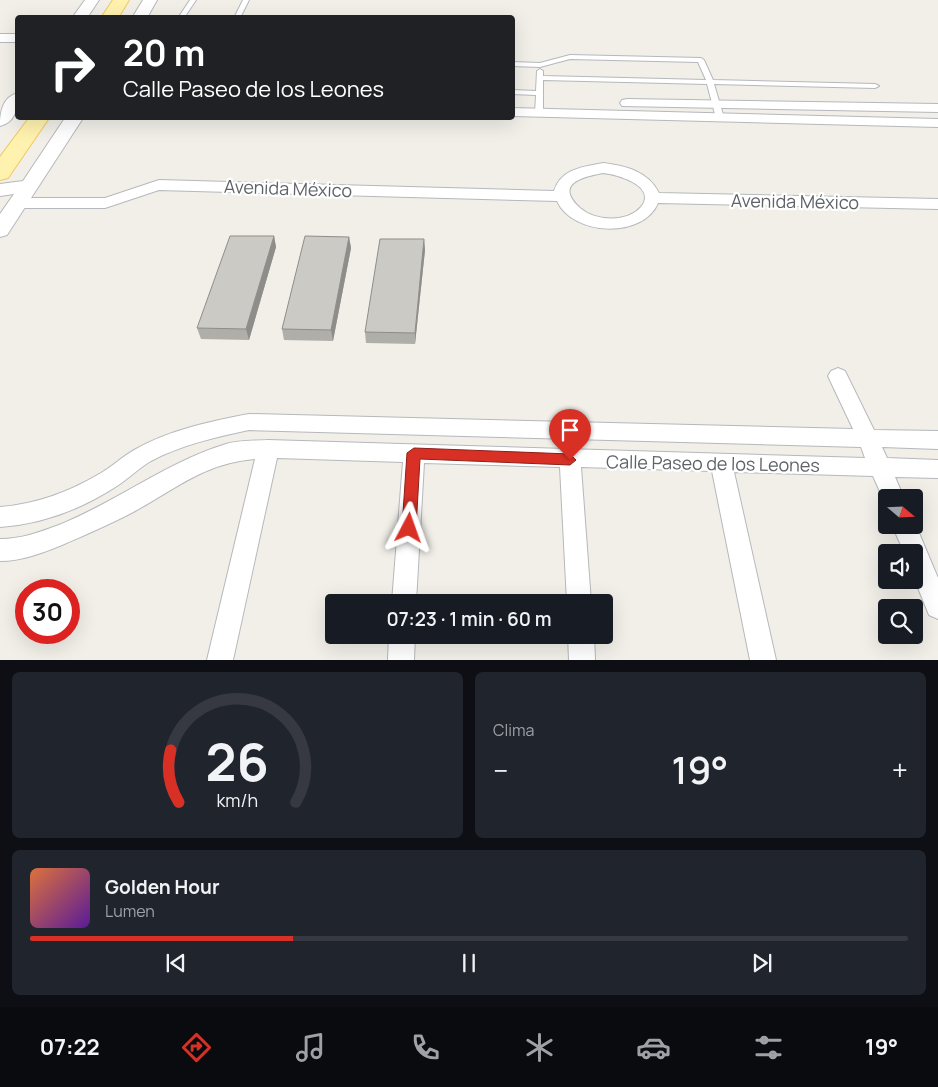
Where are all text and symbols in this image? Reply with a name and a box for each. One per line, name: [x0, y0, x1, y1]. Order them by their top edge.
text: 20 m: [123, 29, 205, 77]
icon: right: [40, 35, 105, 100]
text: Calle Paseo de los Leones: [123, 74, 384, 104]
street label: Avenida México: [224, 174, 352, 202]
street label: Avenida México: [731, 188, 859, 214]
pin: [549, 409, 591, 460]
icon: arrive: [556, 416, 584, 444]
street label: Calle Paseo de los Leones: [606, 449, 820, 477]
north arrow: [878, 489, 922, 534]
map controls: [878, 489, 923, 644]
position arrow: [382, 501, 434, 553]
button: sound: [878, 544, 923, 589]
speed limit sign: 30: [15, 579, 80, 644]
button: search: [878, 599, 923, 644]
text: 07:23 · 1 min · 60 m: [386, 606, 552, 632]
text: Clima: [493, 719, 534, 741]
text: 26: [206, 726, 269, 797]
text: 19°: [672, 743, 728, 795]
text: −: [493, 751, 508, 789]
text: +: [892, 751, 908, 789]
text: km/h: [217, 788, 258, 812]
text: Golden Hour: [105, 874, 219, 900]
text: Lumen: [105, 900, 155, 922]
icon: previous: [162, 949, 190, 977]
icon: pause: [455, 949, 483, 977]
icon: next: [748, 949, 776, 977]
icon: directions: [179, 1030, 214, 1065]
icon: music: [293, 1030, 328, 1065]
icon: phone: [408, 1030, 443, 1065]
icon: climate: [522, 1030, 557, 1065]
icon: car: [636, 1030, 671, 1065]
icon: filters: [751, 1030, 786, 1065]
text: 07:22: [40, 1032, 100, 1062]
text: 19°: [865, 1032, 898, 1062]

